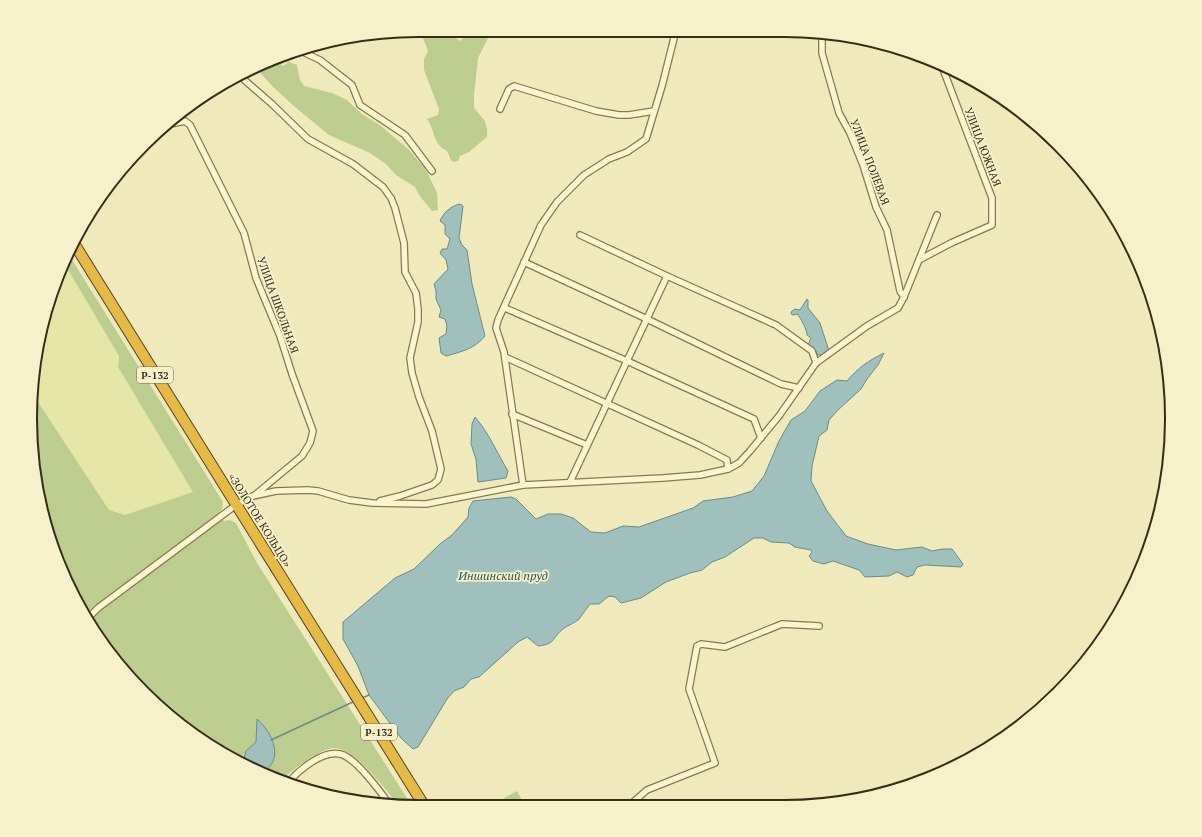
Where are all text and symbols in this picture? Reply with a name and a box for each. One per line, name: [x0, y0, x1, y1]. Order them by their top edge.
street label: УЛИЦА ЮЖНАЯ: [962, 106, 1004, 188]
street label: УЛИЦА ПОЛЕВАЯ: [847, 117, 893, 207]
street label: УЛИЦА ШКОЛЬНАЯ: [254, 255, 302, 355]
road number: Р-132: [137, 367, 173, 383]
street label: «ЗОЛОТОЕ КОЛЬЦО»: [226, 471, 294, 569]
water label: Иншинский пруд: [457, 568, 548, 583]
road number: Р-132: [361, 724, 397, 740]

